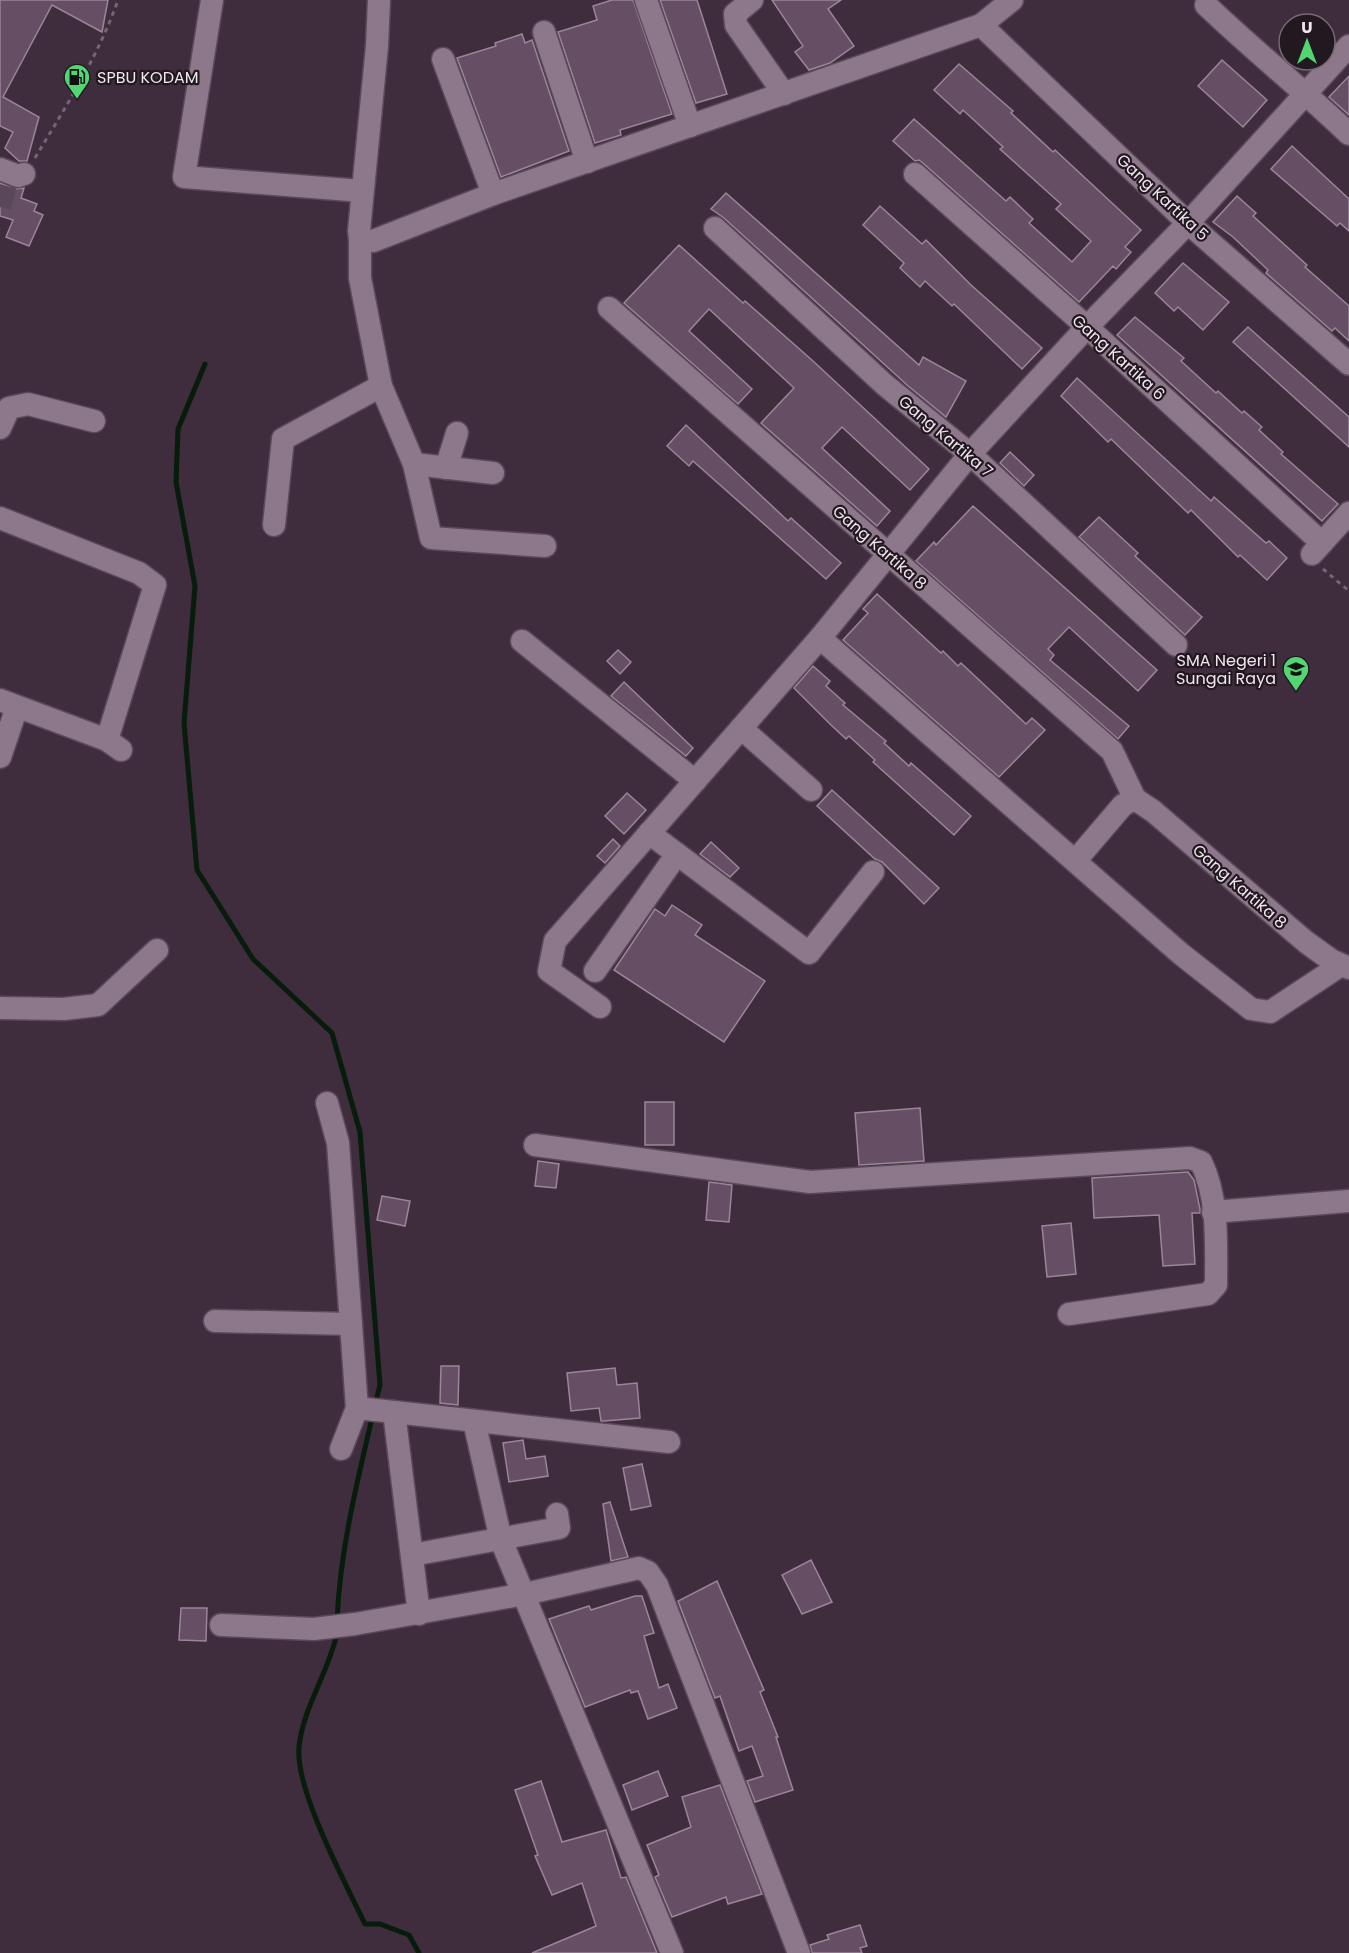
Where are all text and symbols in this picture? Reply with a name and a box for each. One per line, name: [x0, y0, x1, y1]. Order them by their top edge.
north arrow: [1277, 12, 1337, 72]
text: U: [1301, 16, 1313, 39]
fuel station icon: SPBU KODAM: [62, 62, 92, 100]
place label: SPBU KODAM: [97, 66, 199, 89]
street label: Gang Kartika 5: [1112, 149, 1214, 246]
street label: Gang Kartika 6: [1067, 309, 1170, 405]
street label: Gang Kartika 7: [894, 390, 998, 483]
street label: Gang Kartika 8: [828, 500, 932, 595]
place label: SMA Negeri 1 Sungai Raya: [1176, 649, 1276, 690]
school or university icon: SMA Negeri 1 Sungai Raya: [1281, 654, 1311, 692]
street label: Gang Kartika 8: [1188, 839, 1292, 934]

